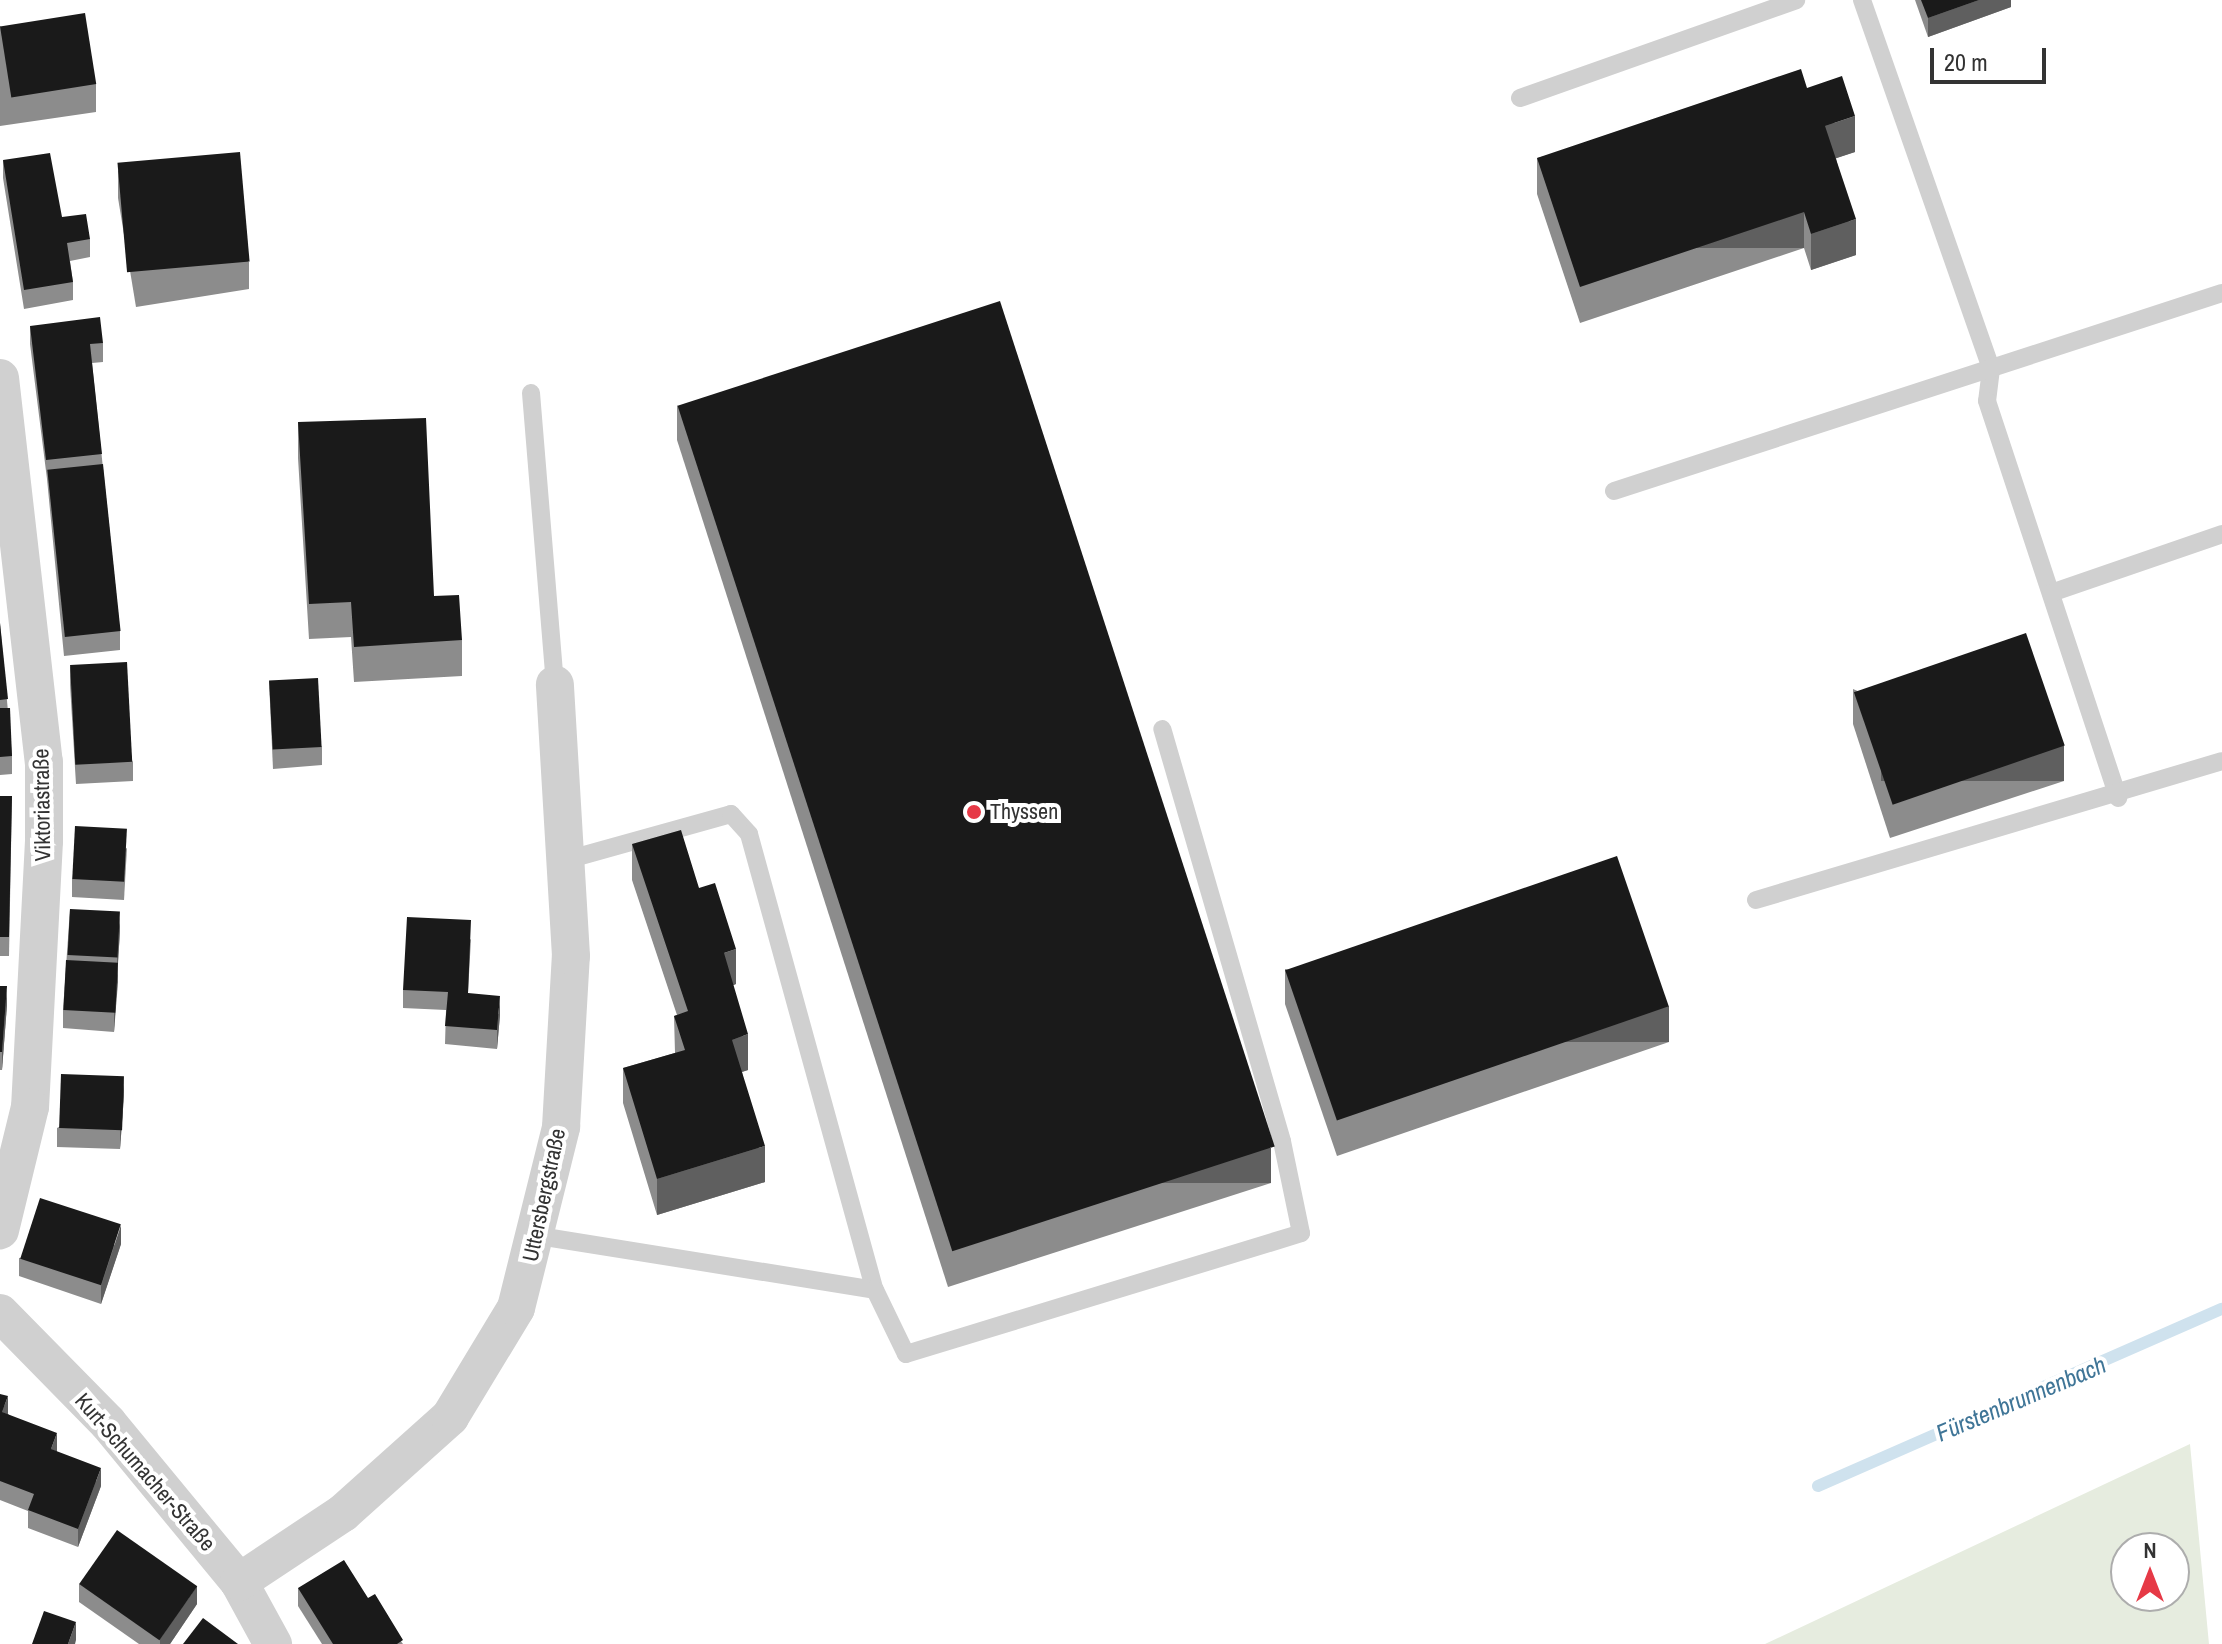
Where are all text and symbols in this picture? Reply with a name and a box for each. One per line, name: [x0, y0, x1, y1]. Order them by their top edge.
scale bar: [1934, 32, 2050, 82]
text: 20 m: [1944, 46, 1988, 78]
street label: Viktoriastraße: [28, 748, 56, 862]
place label: Thyssen: [990, 799, 1058, 825]
marker: Thyssen: [965, 803, 983, 821]
street label: Uttersbergstraße: [517, 1126, 571, 1264]
water label: Fürstenbrunnenbach: [1932, 1350, 2110, 1448]
street label: Kurt-Schumacher-Straße: [69, 1388, 221, 1556]
north arrow: [2110, 1532, 2190, 1612]
text: N: [2143, 1535, 2157, 1565]

